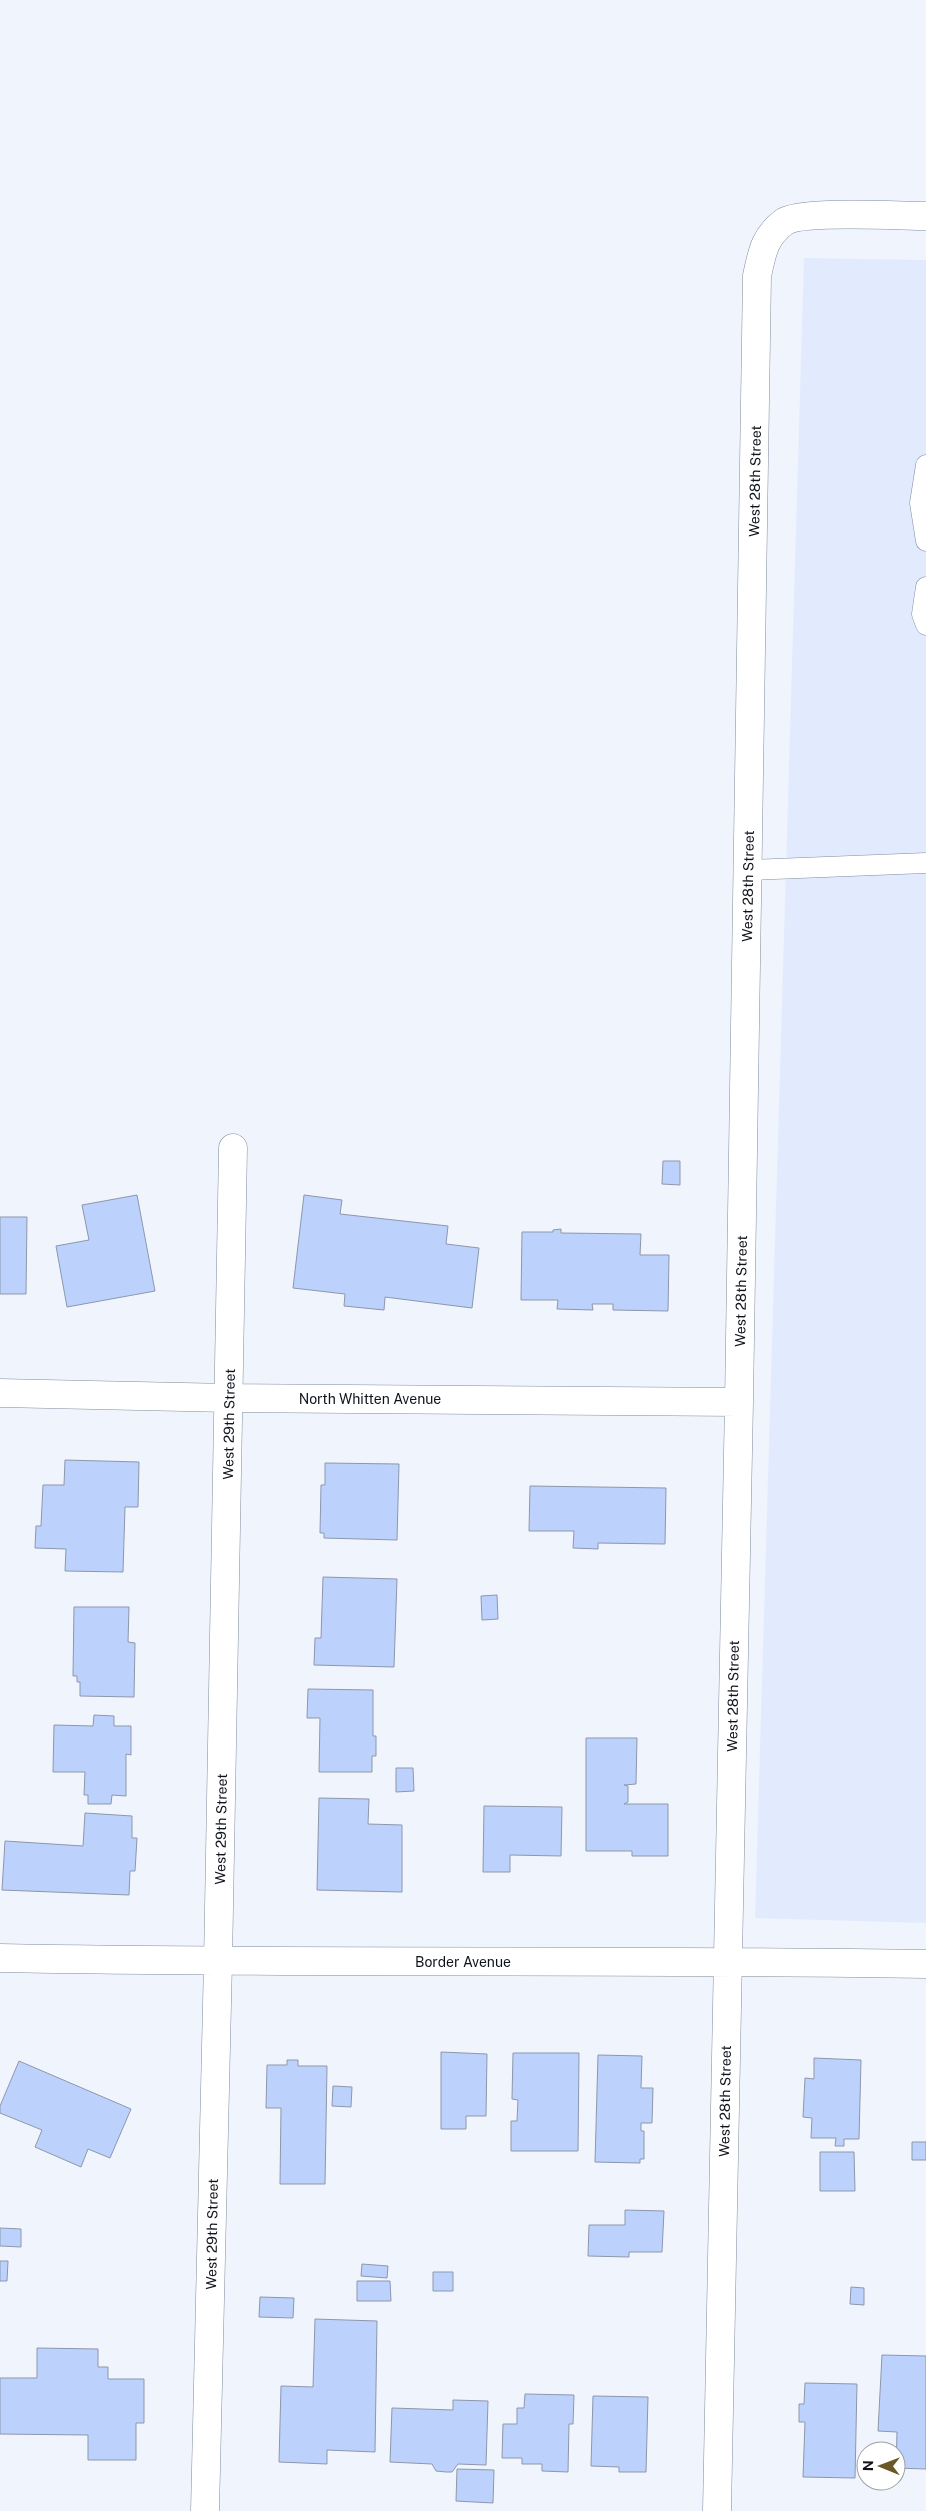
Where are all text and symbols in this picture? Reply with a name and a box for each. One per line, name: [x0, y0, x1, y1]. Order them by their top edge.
street label: West 28th Street: [746, 425, 764, 537]
street label: West 28th Street: [739, 830, 757, 942]
street label: West 28th Street: [732, 1235, 750, 1347]
street label: West 29th Street: [220, 1368, 238, 1480]
street label: North Whitten Avenue: [299, 1391, 441, 1407]
street label: West 28th Street: [724, 1640, 742, 1752]
street label: West 29th Street: [212, 1773, 230, 1885]
street label: Border Avenue: [415, 1954, 511, 1970]
street label: West 28th Street: [716, 2045, 734, 2157]
street label: West 29th Street: [203, 2178, 221, 2290]
north arrow: [856, 2441, 906, 2491]
text: N: [860, 2460, 876, 2471]

